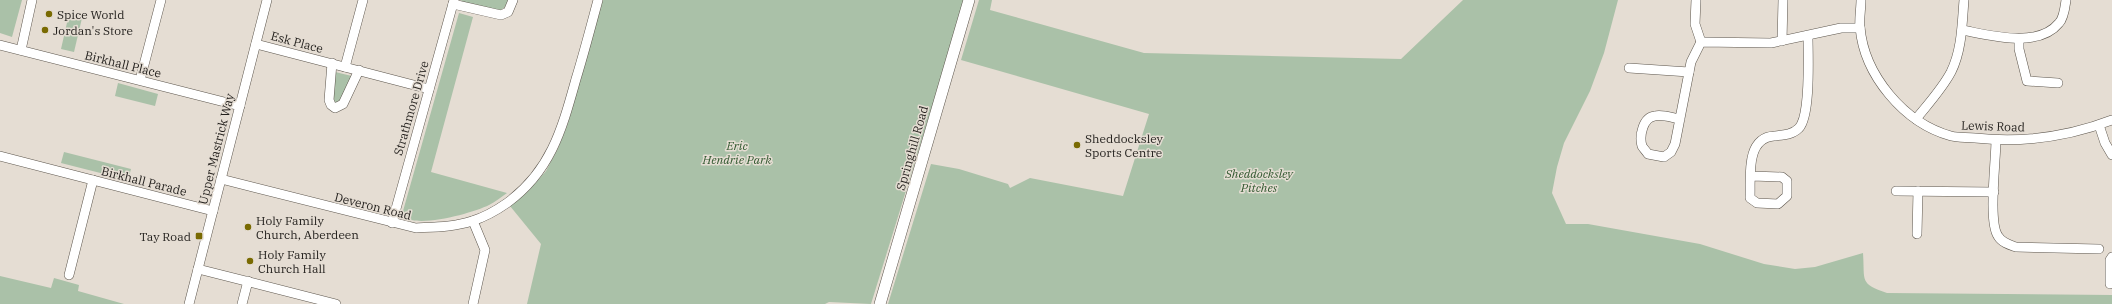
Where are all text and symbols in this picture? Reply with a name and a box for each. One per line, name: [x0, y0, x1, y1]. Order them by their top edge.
place label: Spice World: [57, 7, 124, 22]
marker: Spice World: [44, 9, 54, 19]
place label: Jordan's Store: [53, 23, 133, 38]
marker: Jordan's Store: [40, 25, 50, 35]
street label: Esk Place: [269, 28, 325, 56]
street label: Birkhall Place: [83, 47, 163, 81]
street label: Strathmore Drive: [390, 59, 432, 157]
street label: Upper Mastrick Way: [195, 91, 237, 206]
street label: Springhill Road: [893, 104, 931, 192]
street label: Lewis Road: [1961, 117, 2025, 135]
place label: Sheddocksley Sports Centre: [1085, 131, 1164, 160]
park label: Eric Hendrie Park: [701, 138, 772, 167]
marker: Sheddocksley Sports Centre: [1072, 140, 1082, 150]
street label: Birkhall Parade: [100, 163, 188, 199]
park label: Sheddocksley Pitches: [1224, 166, 1294, 195]
street label: Deveron Road: [333, 189, 413, 223]
place label: Holy Family Church, Aberdeen: [256, 213, 359, 242]
marker: Holy Family Church, Aberdeen: [243, 222, 253, 232]
place label: Tay Road: [139, 229, 191, 244]
marker: Tay Road: [194, 231, 204, 241]
place label: Holy Family Church Hall: [258, 247, 326, 276]
marker: Holy Family Church Hall: [245, 256, 255, 266]

